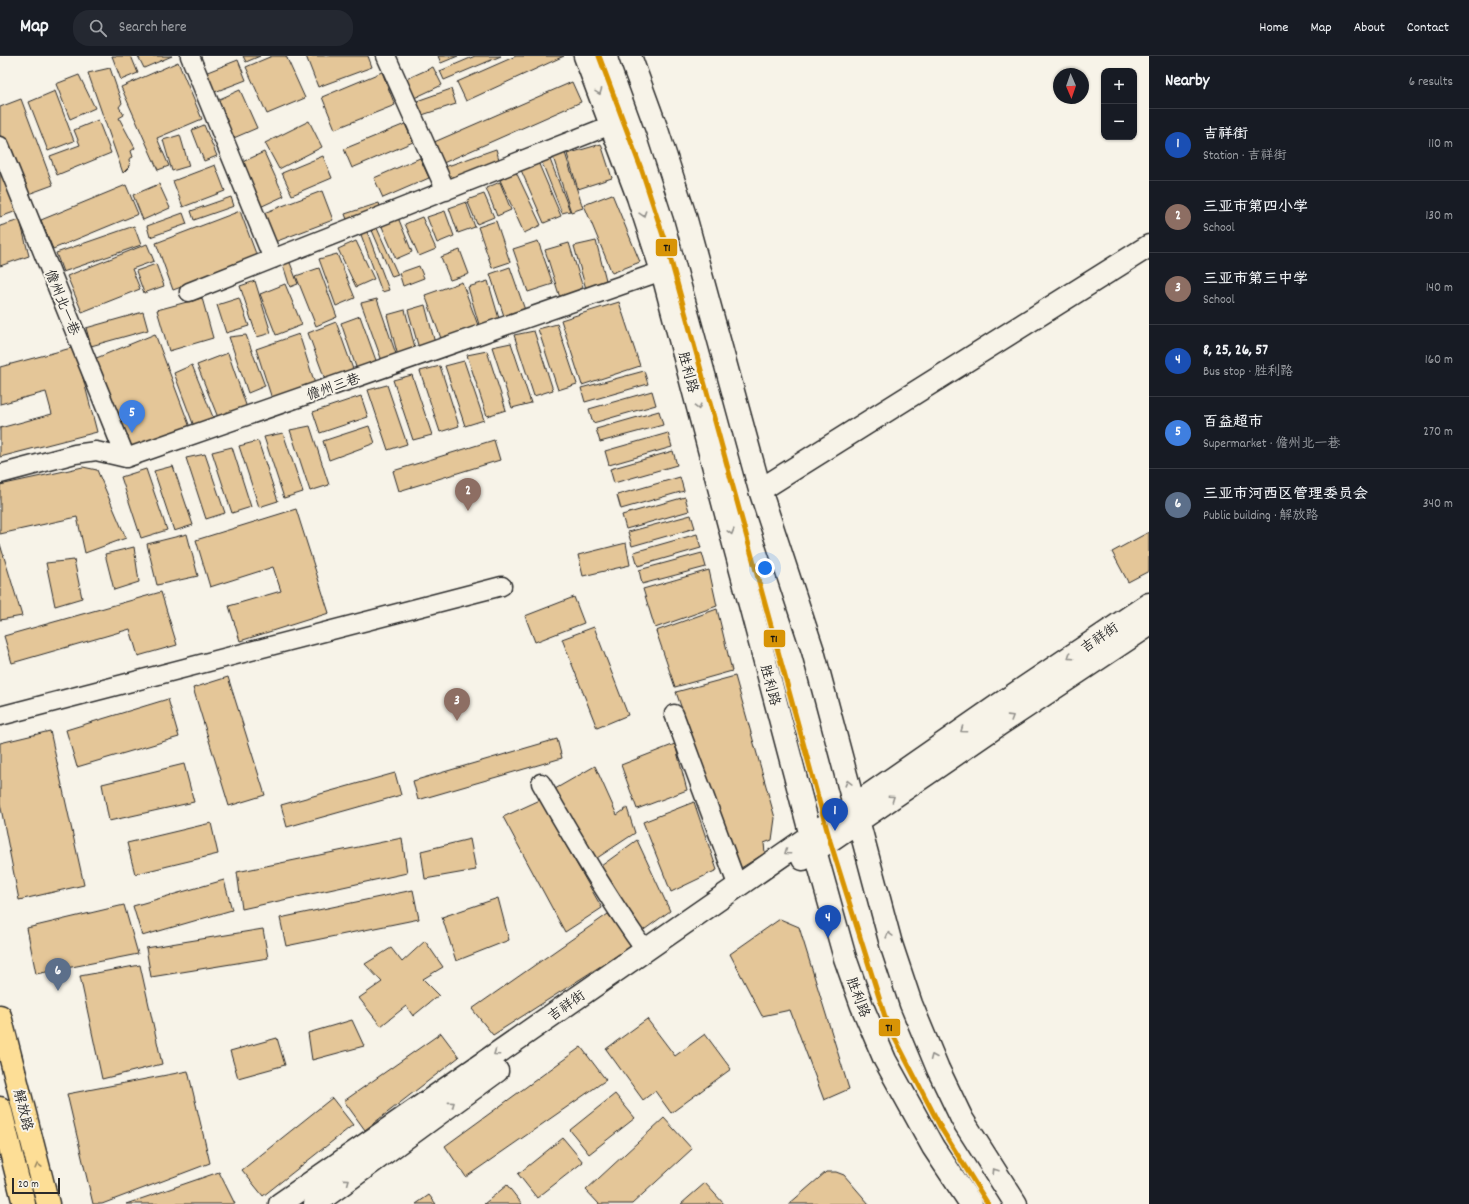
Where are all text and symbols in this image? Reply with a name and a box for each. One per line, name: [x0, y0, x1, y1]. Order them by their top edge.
search box: [73, 10, 353, 46]
text: Map: [20, 14, 49, 41]
icon: search: [87, 17, 109, 39]
text: Search here: [119, 17, 187, 39]
text: Home: [1259, 18, 1288, 38]
text: Map: [1310, 18, 1332, 38]
text: About: [1354, 18, 1385, 38]
text: Contact: [1407, 18, 1449, 38]
north arrow: [1053, 68, 1089, 104]
map controls: [1101, 68, 1137, 140]
button: +: [1101, 68, 1137, 104]
text: Nearby: [1165, 70, 1209, 94]
text: 6 results: [1409, 73, 1453, 92]
one-way arrow: [594, 89, 602, 96]
button: −: [1101, 104, 1137, 140]
text: 吉祥街: [1203, 124, 1248, 146]
text: 1: [1177, 135, 1179, 154]
text: 110 m: [1428, 135, 1453, 154]
text: Station · 吉祥街: [1203, 147, 1287, 166]
text: 三亚市第四小学: [1203, 197, 1308, 219]
text: 2: [1175, 207, 1181, 226]
text: 130 m: [1425, 207, 1453, 226]
one-way arrow: [639, 211, 647, 218]
text: School: [1203, 219, 1235, 238]
line badge: T1: [655, 238, 678, 257]
text: T1: [664, 241, 670, 257]
street label: 儋州北一巷: [39, 267, 84, 340]
text: 三亚市第三中学: [1203, 269, 1308, 291]
text: 3: [1175, 279, 1181, 298]
text: 140 m: [1426, 279, 1453, 298]
text: School: [1203, 291, 1235, 310]
text: 8, 25, 26, 57: [1203, 340, 1268, 362]
street label: 胜利路: [672, 350, 702, 395]
text: 4: [1175, 351, 1181, 370]
text: 160 m: [1425, 351, 1453, 370]
text: Bus stop · 胜利路: [1203, 363, 1293, 382]
street label: 儋州三巷: [304, 369, 364, 406]
pin: 5: [119, 400, 145, 433]
one-way arrow: [693, 403, 702, 410]
text: 百益超市: [1203, 412, 1263, 434]
text: 5: [1175, 423, 1181, 442]
text: 270 m: [1423, 423, 1453, 442]
text: Supermarket · 儋州北一巷: [1203, 435, 1341, 454]
pin: 2: [455, 478, 481, 511]
text: 三亚市河西区管理委员会: [1203, 484, 1368, 506]
text: 6: [1175, 495, 1181, 514]
text: 340 m: [1423, 495, 1453, 514]
text: Public building · 解放路: [1203, 507, 1319, 526]
one-way arrow: [726, 529, 735, 536]
your location: [755, 558, 775, 578]
street label: 吉祥街: [1077, 619, 1123, 659]
line badge: T1: [763, 629, 786, 648]
text: T1: [771, 632, 777, 648]
one-way arrow: [1068, 652, 1075, 659]
street label: 胜利路: [754, 663, 784, 708]
pin: 3: [444, 688, 470, 721]
one-way arrow: [1007, 714, 1014, 722]
one-way arrow: [960, 725, 967, 733]
one-way arrow: [844, 779, 853, 786]
one-way arrow: [888, 795, 895, 803]
pin: 1: [822, 798, 848, 831]
one-way arrow: [784, 847, 791, 855]
pin: 4: [815, 905, 841, 938]
one-way arrow: [885, 932, 893, 939]
pin: 6: [45, 958, 71, 991]
street label: 胜利路: [840, 975, 874, 1021]
street label: 吉祥街: [544, 986, 590, 1027]
line badge: T1: [878, 1018, 901, 1037]
text: T1: [886, 1021, 892, 1037]
one-way arrow: [493, 1048, 500, 1056]
one-way arrow: [930, 1054, 938, 1061]
street label: 解放路: [7, 1088, 37, 1133]
one-way arrow: [447, 1102, 454, 1109]
one-way arrow: [35, 1163, 43, 1169]
one-way arrow: [993, 1169, 1000, 1176]
scale bar: [12, 1176, 60, 1195]
text: 20 m: [18, 1177, 39, 1193]
one-way arrow: [343, 1178, 350, 1186]

